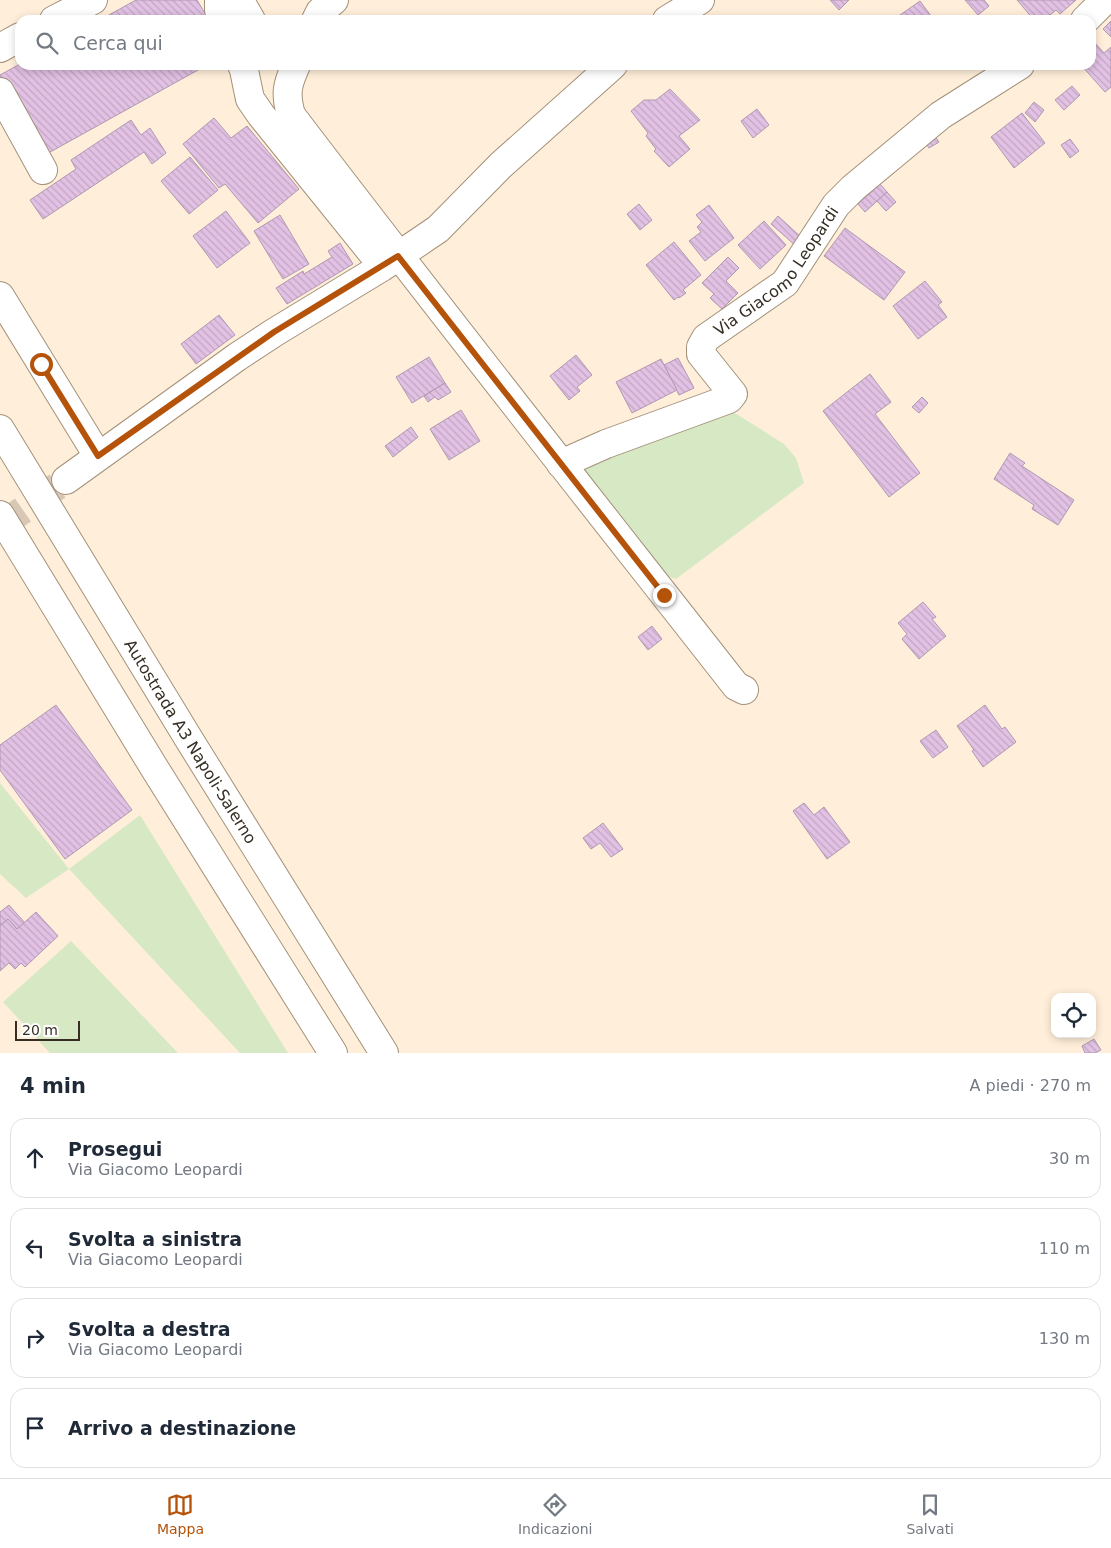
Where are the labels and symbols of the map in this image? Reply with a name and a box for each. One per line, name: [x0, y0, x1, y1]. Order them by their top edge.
street label: Via Giacomo Leopardi: [710, 202, 842, 339]
route start: [30, 353, 53, 376]
route end: [653, 584, 676, 607]
street label: Autostrada A3 Napoli-Salerno: [121, 636, 261, 847]
scale bar: [15, 1018, 80, 1041]

